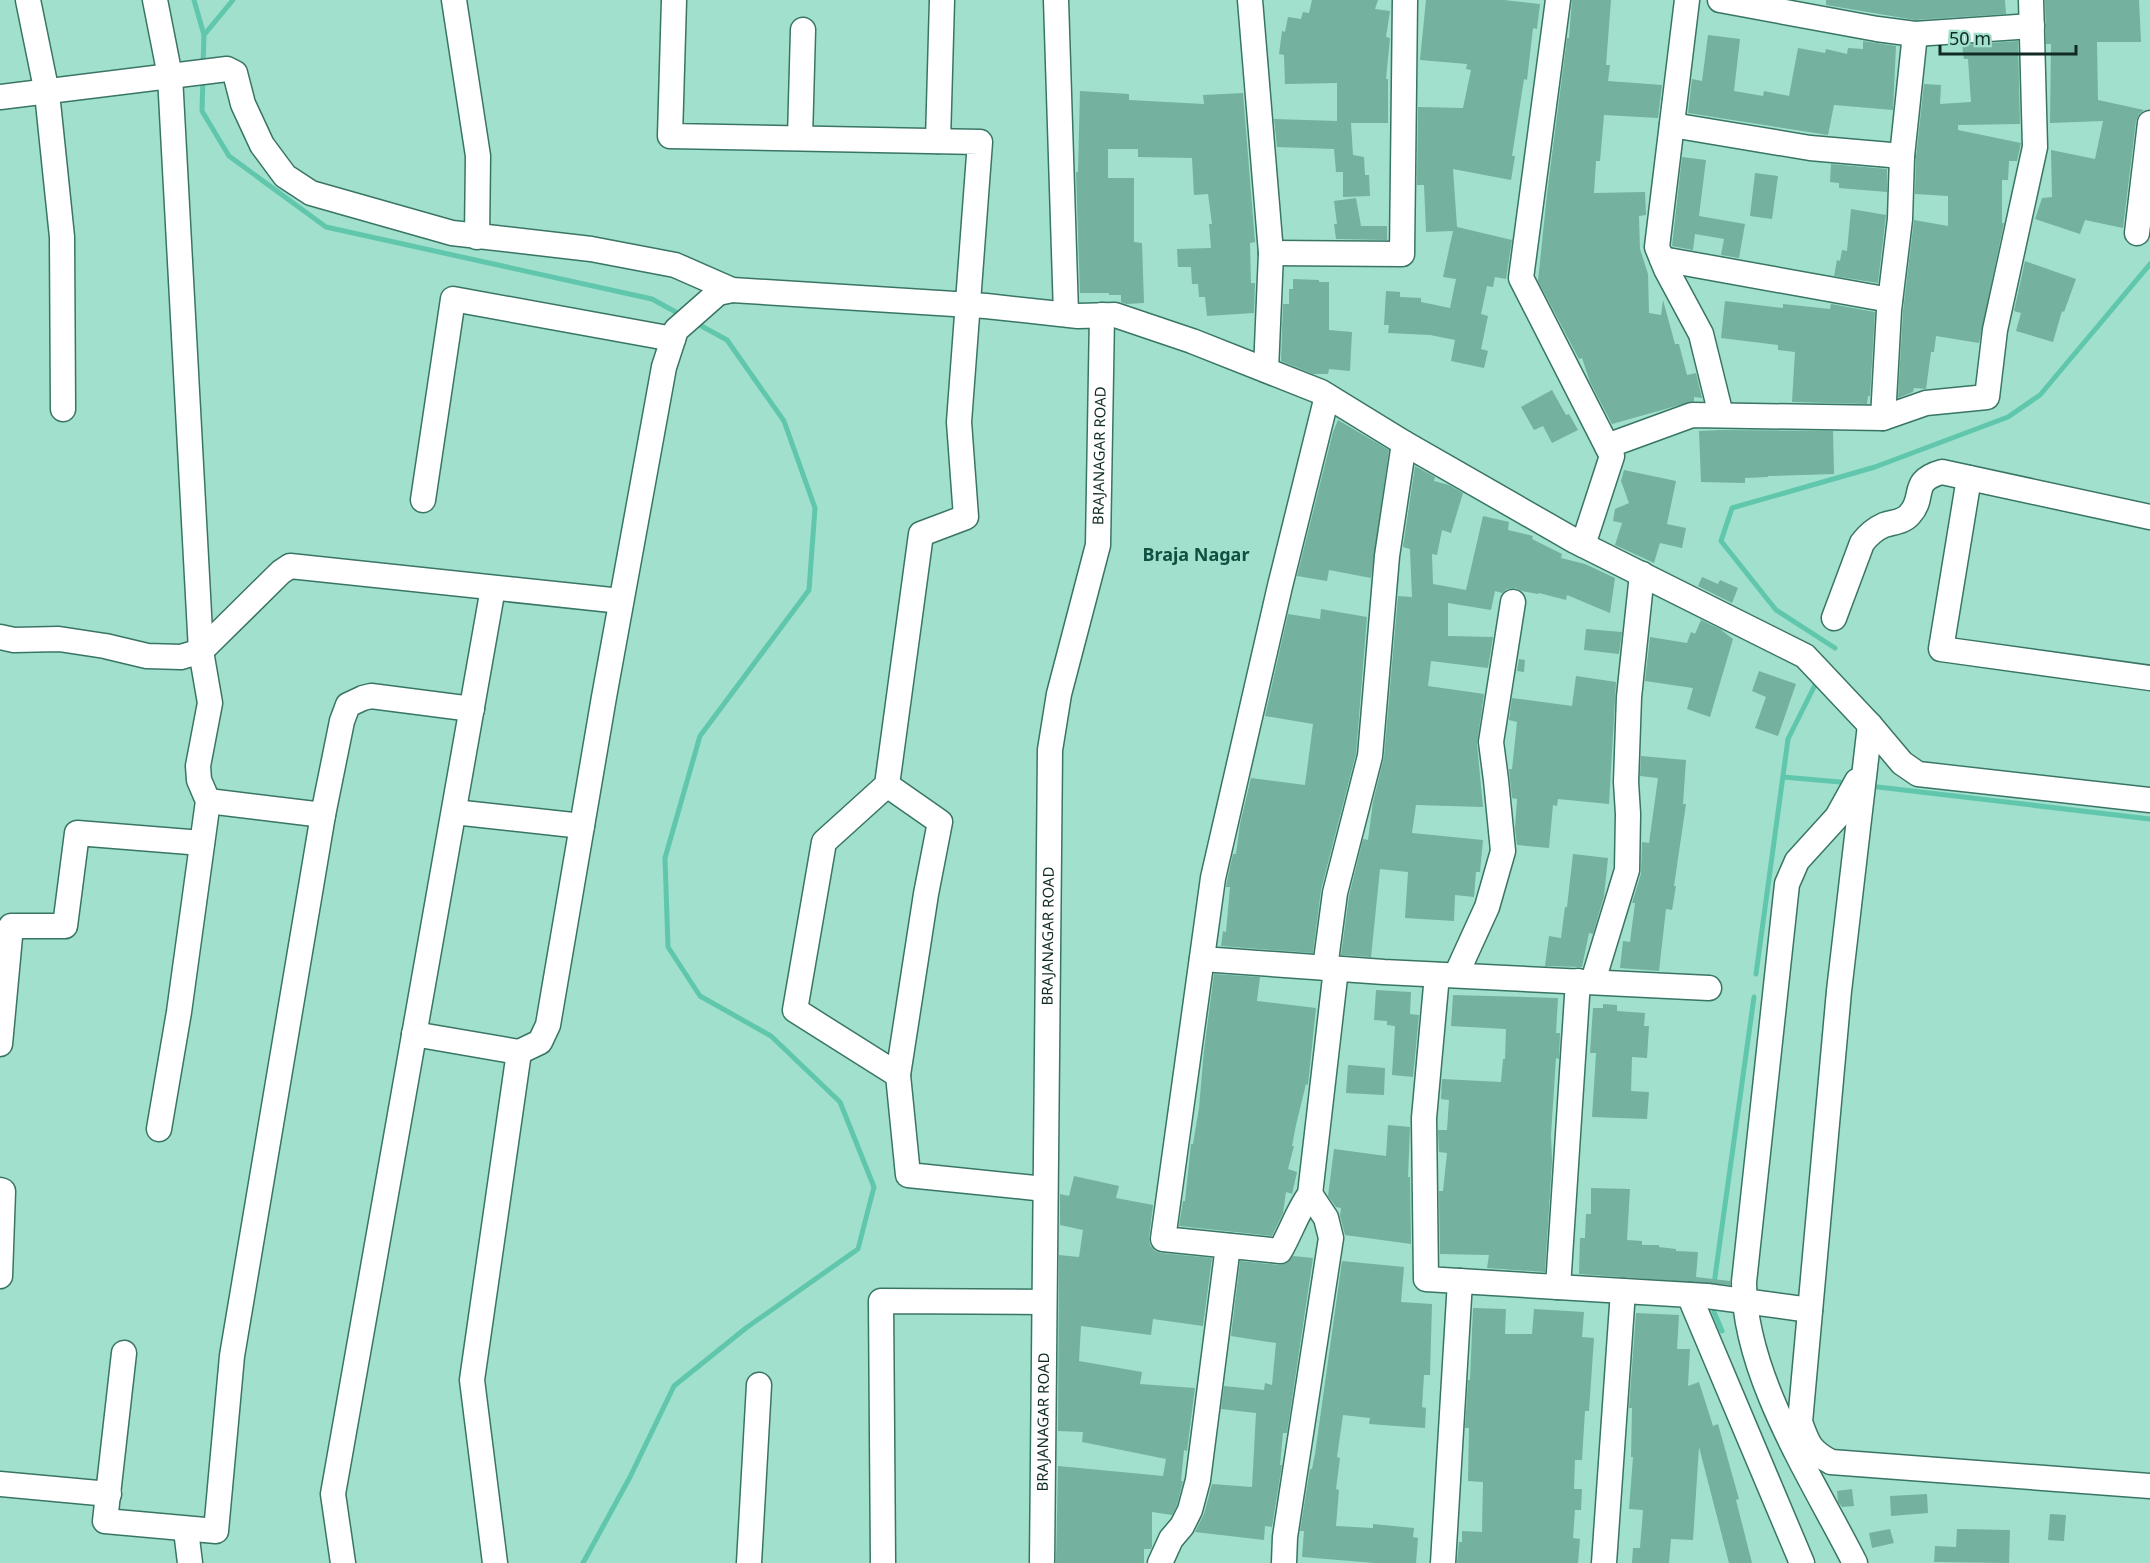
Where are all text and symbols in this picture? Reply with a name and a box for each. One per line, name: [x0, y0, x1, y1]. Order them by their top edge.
scale bar: [1940, 18, 2076, 56]
text: 50 m: [1949, 26, 1991, 50]
street label: BRAJANAGAR ROAD: [1087, 386, 1110, 525]
district label: Braja Nagar: [1143, 542, 1249, 566]
street label: BRAJANAGAR ROAD: [1036, 866, 1058, 1006]
street label: BRAJANAGAR ROAD: [1032, 1352, 1053, 1492]

